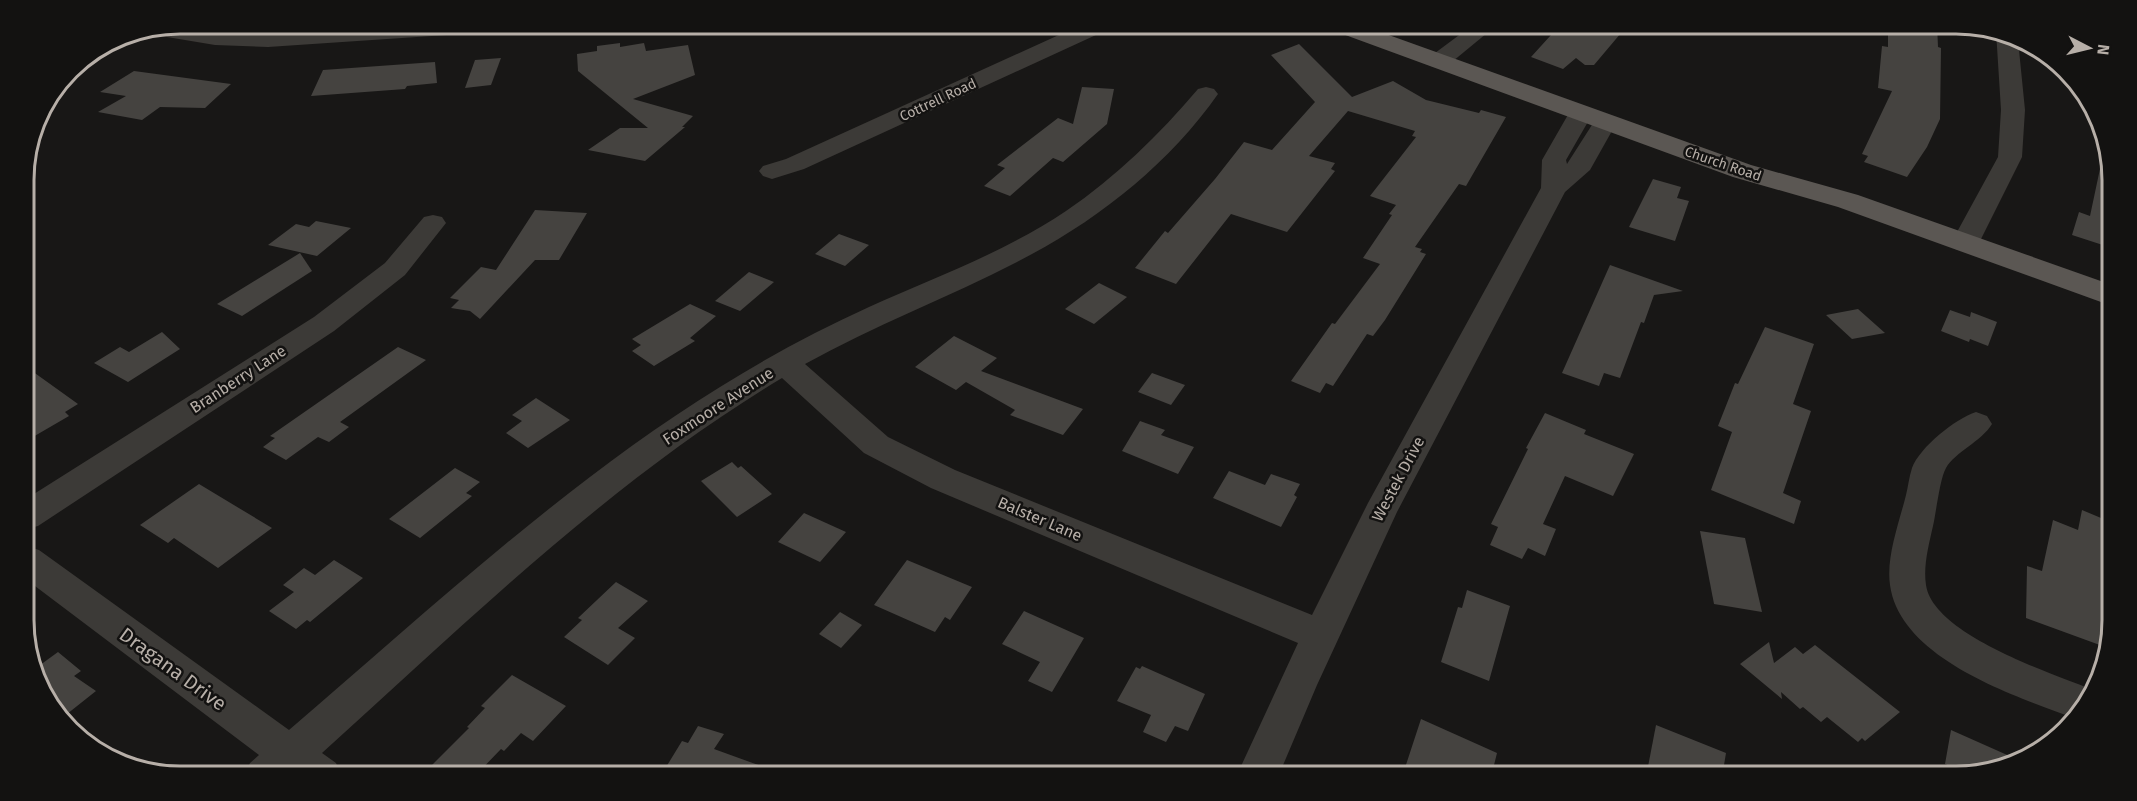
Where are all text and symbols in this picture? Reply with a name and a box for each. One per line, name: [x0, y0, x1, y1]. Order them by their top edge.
north arrow: [2059, 18, 2119, 78]
text: N: [2093, 43, 2113, 56]
street label: Cottrell Road: [897, 75, 979, 125]
street label: Church Road: [1682, 143, 1764, 185]
street label: Branberry Lane: [186, 341, 290, 417]
street label: Foxmoore Avenue: [659, 363, 777, 449]
street label: Westek Drive: [1368, 433, 1428, 525]
street label: Balster Lane: [995, 493, 1085, 545]
street label: Dragana Drive: [115, 622, 231, 716]

